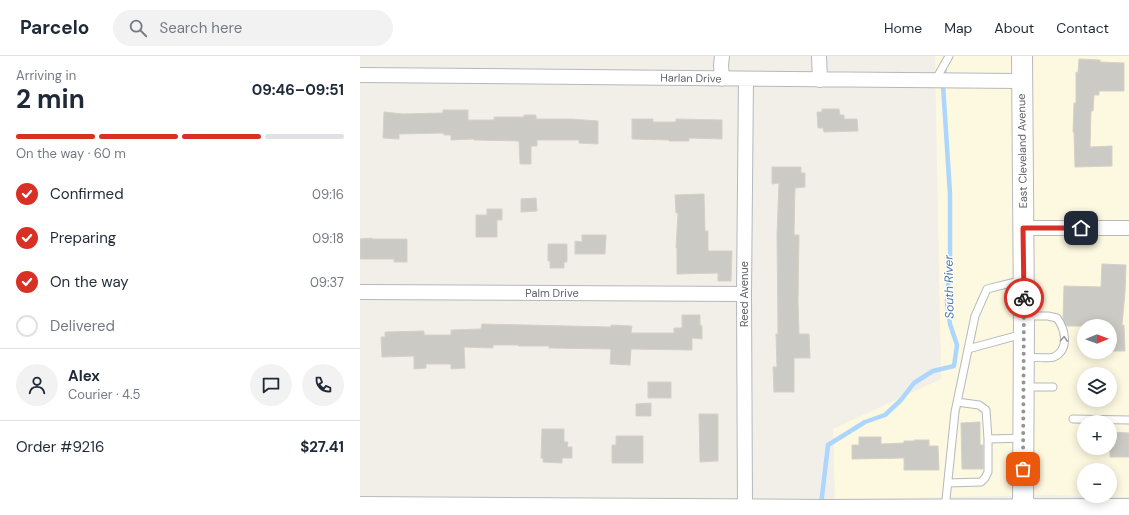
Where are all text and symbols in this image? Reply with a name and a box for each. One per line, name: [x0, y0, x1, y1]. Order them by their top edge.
search box: [113, 10, 393, 46]
text: Parcelo: [20, 15, 89, 40]
icon: search: [127, 17, 149, 39]
text: Search here: [159, 18, 242, 38]
text: Home: [884, 19, 922, 37]
text: Map: [944, 19, 972, 37]
text: About: [994, 19, 1034, 37]
text: Contact: [1056, 19, 1109, 37]
text: Arriving in: [16, 67, 76, 84]
street label: Harlan Drive: [660, 70, 722, 86]
text: 09:46–09:51: [252, 80, 344, 100]
text: 2 min: [16, 82, 85, 116]
street label: East Cleveland Avenue: [1014, 93, 1030, 209]
text: On the way · 60 m: [16, 145, 126, 162]
icon: check: [16, 183, 38, 205]
text: Confirmed: [50, 184, 124, 204]
text: 09:16: [312, 186, 344, 203]
pin: [1064, 211, 1098, 245]
icon: home: [1070, 217, 1092, 239]
icon: check: [16, 227, 38, 249]
text: Preparing: [50, 228, 116, 248]
text: 09:18: [312, 230, 344, 247]
water label: South River: [940, 255, 958, 319]
street label: Reed Avenue: [737, 261, 751, 327]
icon: check: [16, 271, 38, 293]
text: On the way: [50, 272, 129, 292]
text: 09:37: [310, 274, 344, 291]
courier: [1004, 278, 1044, 318]
street label: Palm Drive: [525, 286, 579, 300]
icon: bike: [1013, 287, 1035, 309]
text: Delivered: [50, 316, 115, 336]
north arrow: [1077, 319, 1117, 359]
map controls: [1077, 319, 1117, 503]
one-way arrow: [1059, 336, 1068, 342]
button: person: [16, 364, 58, 406]
button: chat: [250, 364, 292, 406]
button: phone: [302, 364, 344, 406]
text: Alex: [68, 366, 100, 386]
button: layers: [1077, 367, 1117, 407]
text: Courier · 4.5: [68, 386, 141, 403]
button: +: [1077, 415, 1117, 455]
text: Order #9216: [16, 437, 104, 457]
text: $27.41: [300, 437, 344, 457]
pin: [1006, 452, 1040, 486]
icon: bag: [1012, 458, 1034, 480]
button: −: [1077, 463, 1117, 503]

